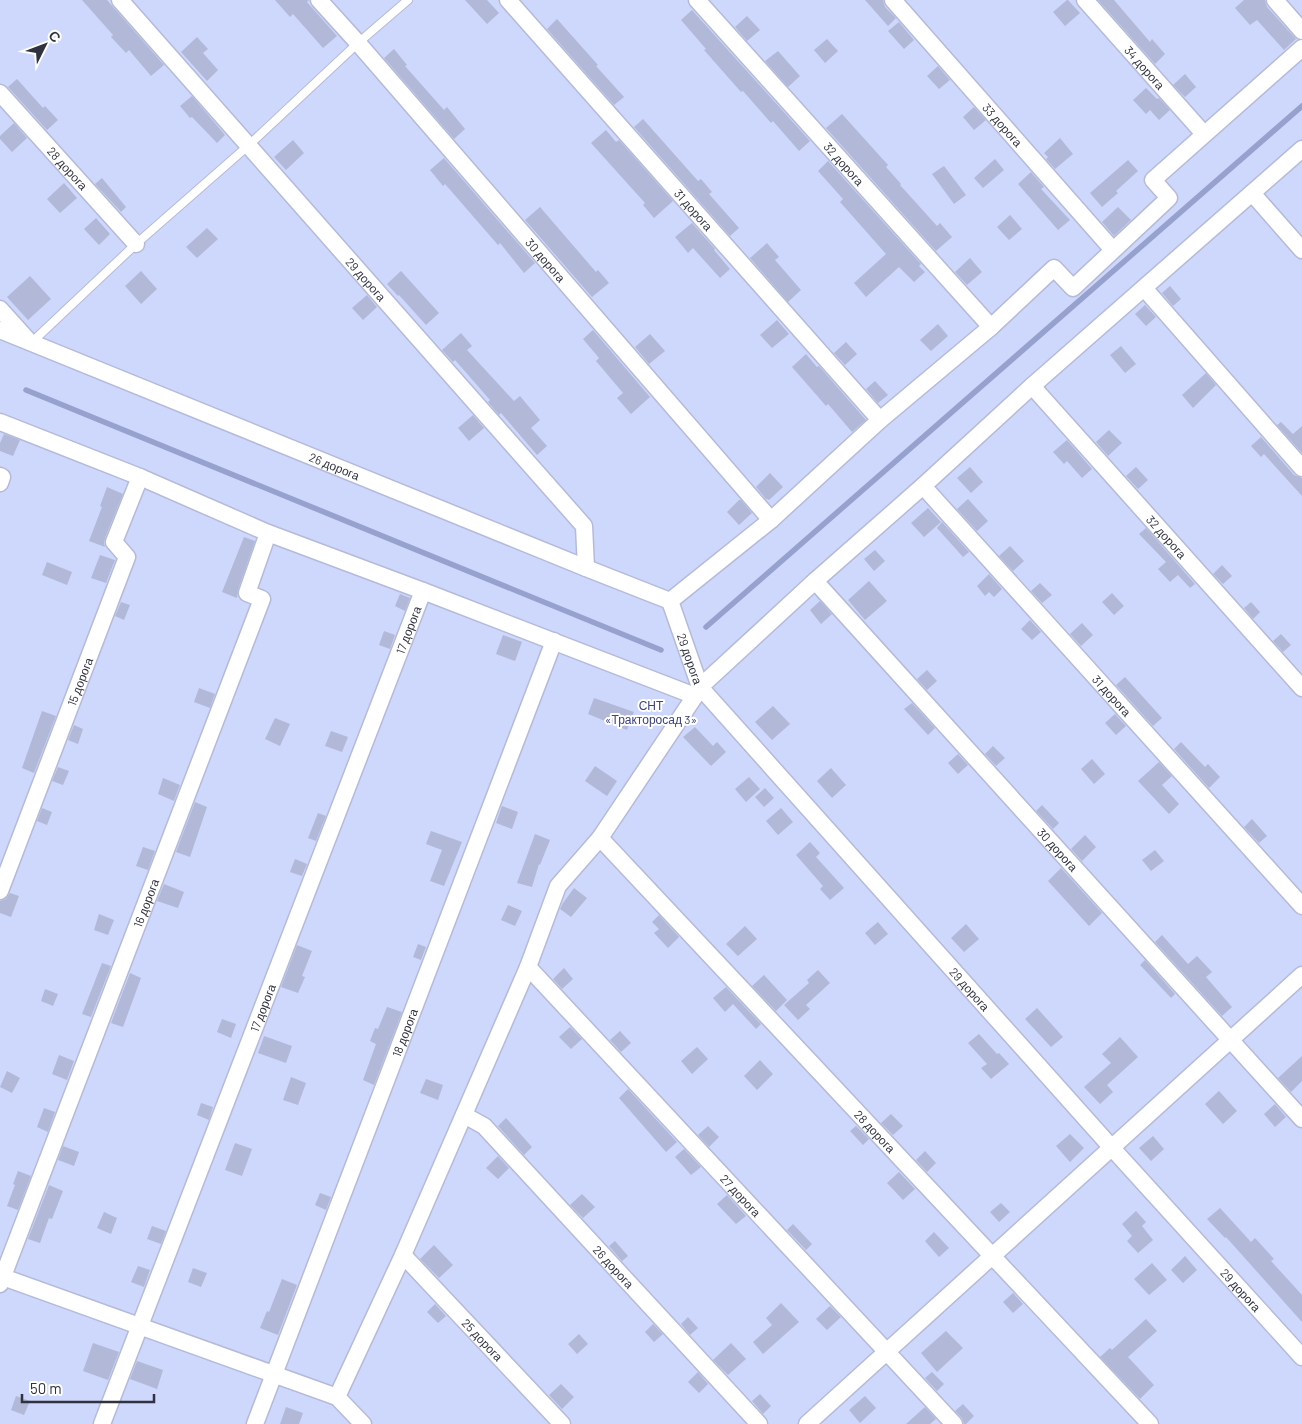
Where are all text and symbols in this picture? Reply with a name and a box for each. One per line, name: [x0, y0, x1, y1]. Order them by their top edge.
north arrow: [20, 20, 70, 70]
text: С: [45, 27, 65, 45]
street label: 34 дорога: [1122, 43, 1168, 92]
street label: 33 дорога: [980, 100, 1026, 149]
street label: 32 дорога: [821, 139, 867, 188]
street label: 28 дорога: [45, 144, 91, 193]
street label: 31 дорога: [672, 186, 716, 233]
street label: 30 дорога: [523, 235, 569, 285]
street label: 29 дорога: [343, 254, 389, 304]
street label: 26 дорога: [307, 449, 362, 482]
street label: 32 дорога: [1144, 512, 1190, 561]
street label: 17 дорога: [392, 604, 424, 656]
street label: 29 дорога: [675, 631, 706, 686]
street label: 15 дорога: [64, 655, 95, 708]
street label: 31 дорога: [1090, 672, 1134, 719]
park label: СНТ «Тракторосад 3»: [605, 698, 697, 727]
street label: 30 дорога: [1035, 825, 1081, 874]
street label: 16 дорога: [130, 876, 161, 929]
street label: 29 дорога: [947, 964, 993, 1014]
street label: 17 дорога: [247, 982, 278, 1034]
street label: 18 дорога: [389, 1006, 420, 1059]
street label: 28 дорога: [852, 1107, 899, 1155]
street label: 27 дорога: [718, 1171, 764, 1219]
street label: 26 дорога: [591, 1242, 637, 1291]
street label: 29 дорога: [1218, 1265, 1264, 1314]
street label: 25 дорога: [459, 1315, 506, 1364]
scale bar: [22, 1372, 155, 1404]
text: 50 m: [30, 1379, 62, 1397]

